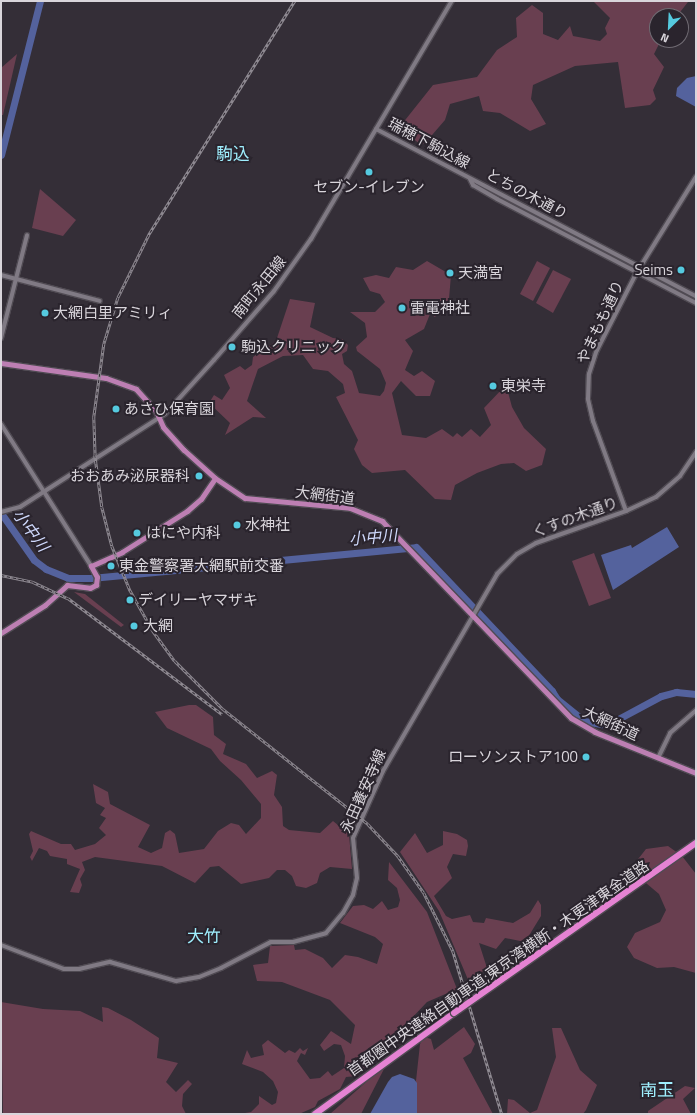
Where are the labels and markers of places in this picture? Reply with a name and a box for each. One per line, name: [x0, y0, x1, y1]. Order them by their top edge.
marker: セブン-イレブン: [364, 167, 374, 177]
place label: セブン-イレブン: [313, 178, 425, 196]
place label: Seims: [634, 261, 673, 279]
place label: 天満宮: [458, 264, 503, 282]
marker: Seims: [676, 265, 686, 275]
marker: 天満宮: [445, 268, 455, 278]
place label: 雷電神社: [410, 299, 470, 317]
marker: 雷電神社: [397, 303, 407, 313]
place label: 大網白里アミリィ: [53, 304, 173, 322]
marker: 大網白里アミリィ: [40, 308, 50, 318]
place label: 駒込クリニック: [241, 338, 346, 356]
marker: 駒込クリニック: [226, 341, 238, 353]
place label: 東栄寺: [501, 377, 546, 395]
marker: 東栄寺: [488, 381, 498, 391]
place label: あさひ保育園: [124, 400, 214, 418]
marker: あさひ保育園: [111, 404, 121, 414]
place label: おおあみ泌尿器科: [70, 467, 190, 485]
marker: おおあみ泌尿器科: [193, 470, 205, 482]
place label: 水神社: [245, 516, 290, 534]
marker: 水神社: [232, 520, 242, 530]
place label: はにや内科: [146, 524, 221, 542]
marker: はにや内科: [131, 527, 143, 539]
place label: 東金警察署大網駅前交番: [119, 557, 284, 575]
marker: 東金警察署大網駅前交番: [106, 561, 116, 571]
place label: デイリーヤマザキ: [138, 591, 258, 609]
marker: デイリーヤマザキ: [125, 595, 135, 605]
place label: 大網: [143, 617, 173, 635]
marker: 大網: [128, 620, 140, 632]
place label: ローソンストア100: [448, 748, 578, 766]
marker: ローソンストア100: [581, 752, 591, 762]

